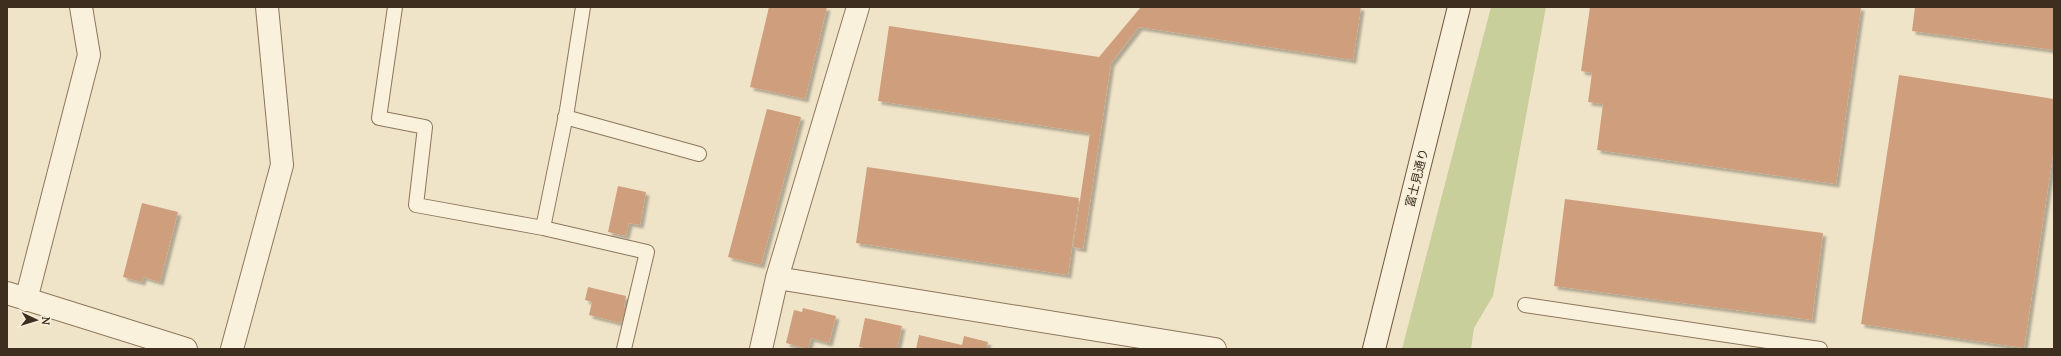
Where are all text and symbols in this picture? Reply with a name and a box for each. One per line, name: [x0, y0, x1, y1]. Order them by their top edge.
street label: 富士見通り: [1402, 147, 1431, 209]
north arrow: [16, 300, 56, 340]
text: N: [39, 316, 53, 326]

